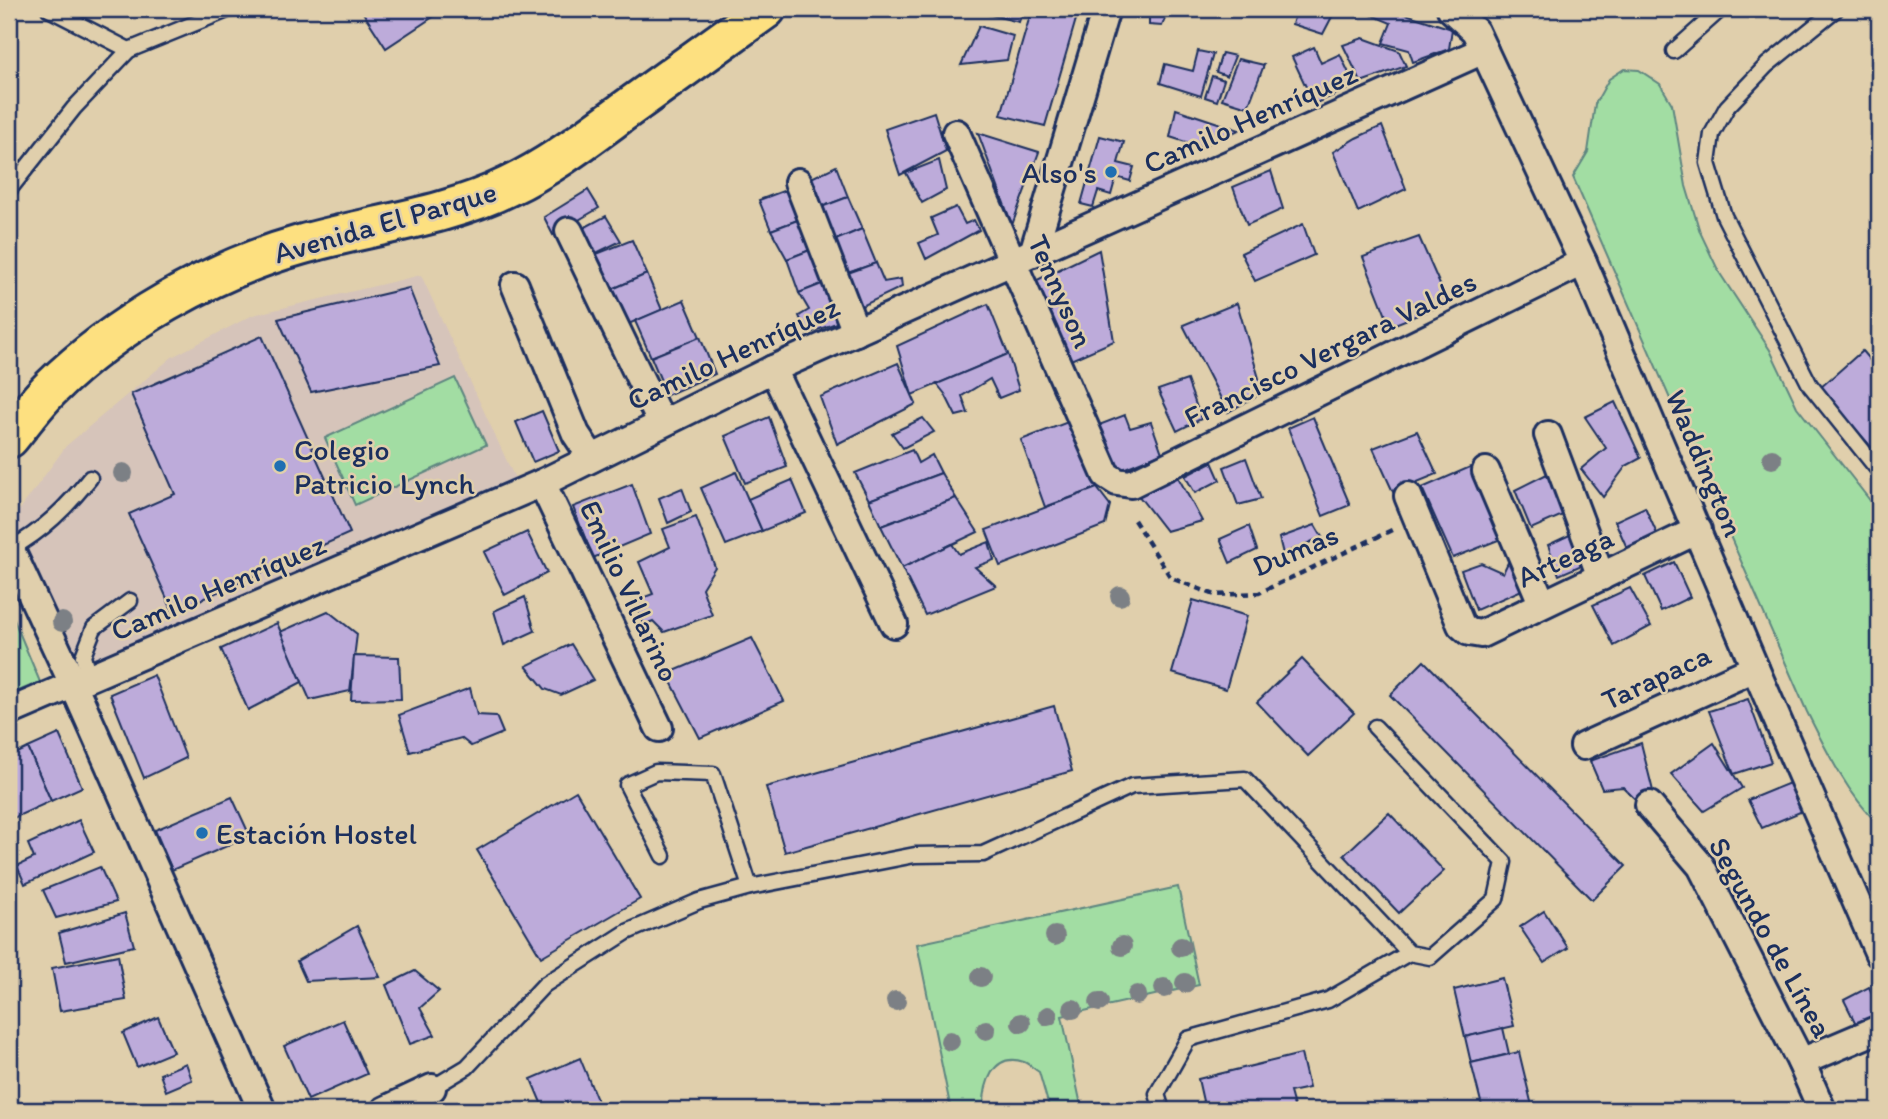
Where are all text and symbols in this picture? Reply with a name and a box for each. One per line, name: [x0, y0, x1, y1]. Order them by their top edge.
street label: Camilo Henríquez: [1137, 54, 1363, 182]
place label: Also's: [1021, 154, 1097, 191]
marker: Also's: [1103, 164, 1119, 180]
street label: Avenida El Parque: [269, 172, 501, 272]
street label: Tennyson: [1020, 229, 1102, 353]
street label: Francisco Vergara Valdes: [1178, 262, 1482, 436]
street label: Camilo Henríquez: [621, 288, 845, 418]
street label: Waddington: [1657, 384, 1753, 542]
place label: Colegio Patricio Lynch: [294, 431, 475, 502]
marker: Colegio Patricio Lynch: [272, 458, 288, 474]
street label: Emilio Villarino: [572, 494, 688, 688]
street label: Dumas: [1246, 515, 1344, 585]
street label: Arteaga: [1511, 518, 1620, 595]
street label: Camilo Henríquez: [105, 525, 331, 649]
street label: Tarapaca: [1596, 636, 1717, 718]
place label: Estación Hostel: [216, 815, 418, 852]
marker: Estación Hostel: [194, 825, 210, 841]
street label: Segundo de Línea: [1701, 830, 1842, 1044]

